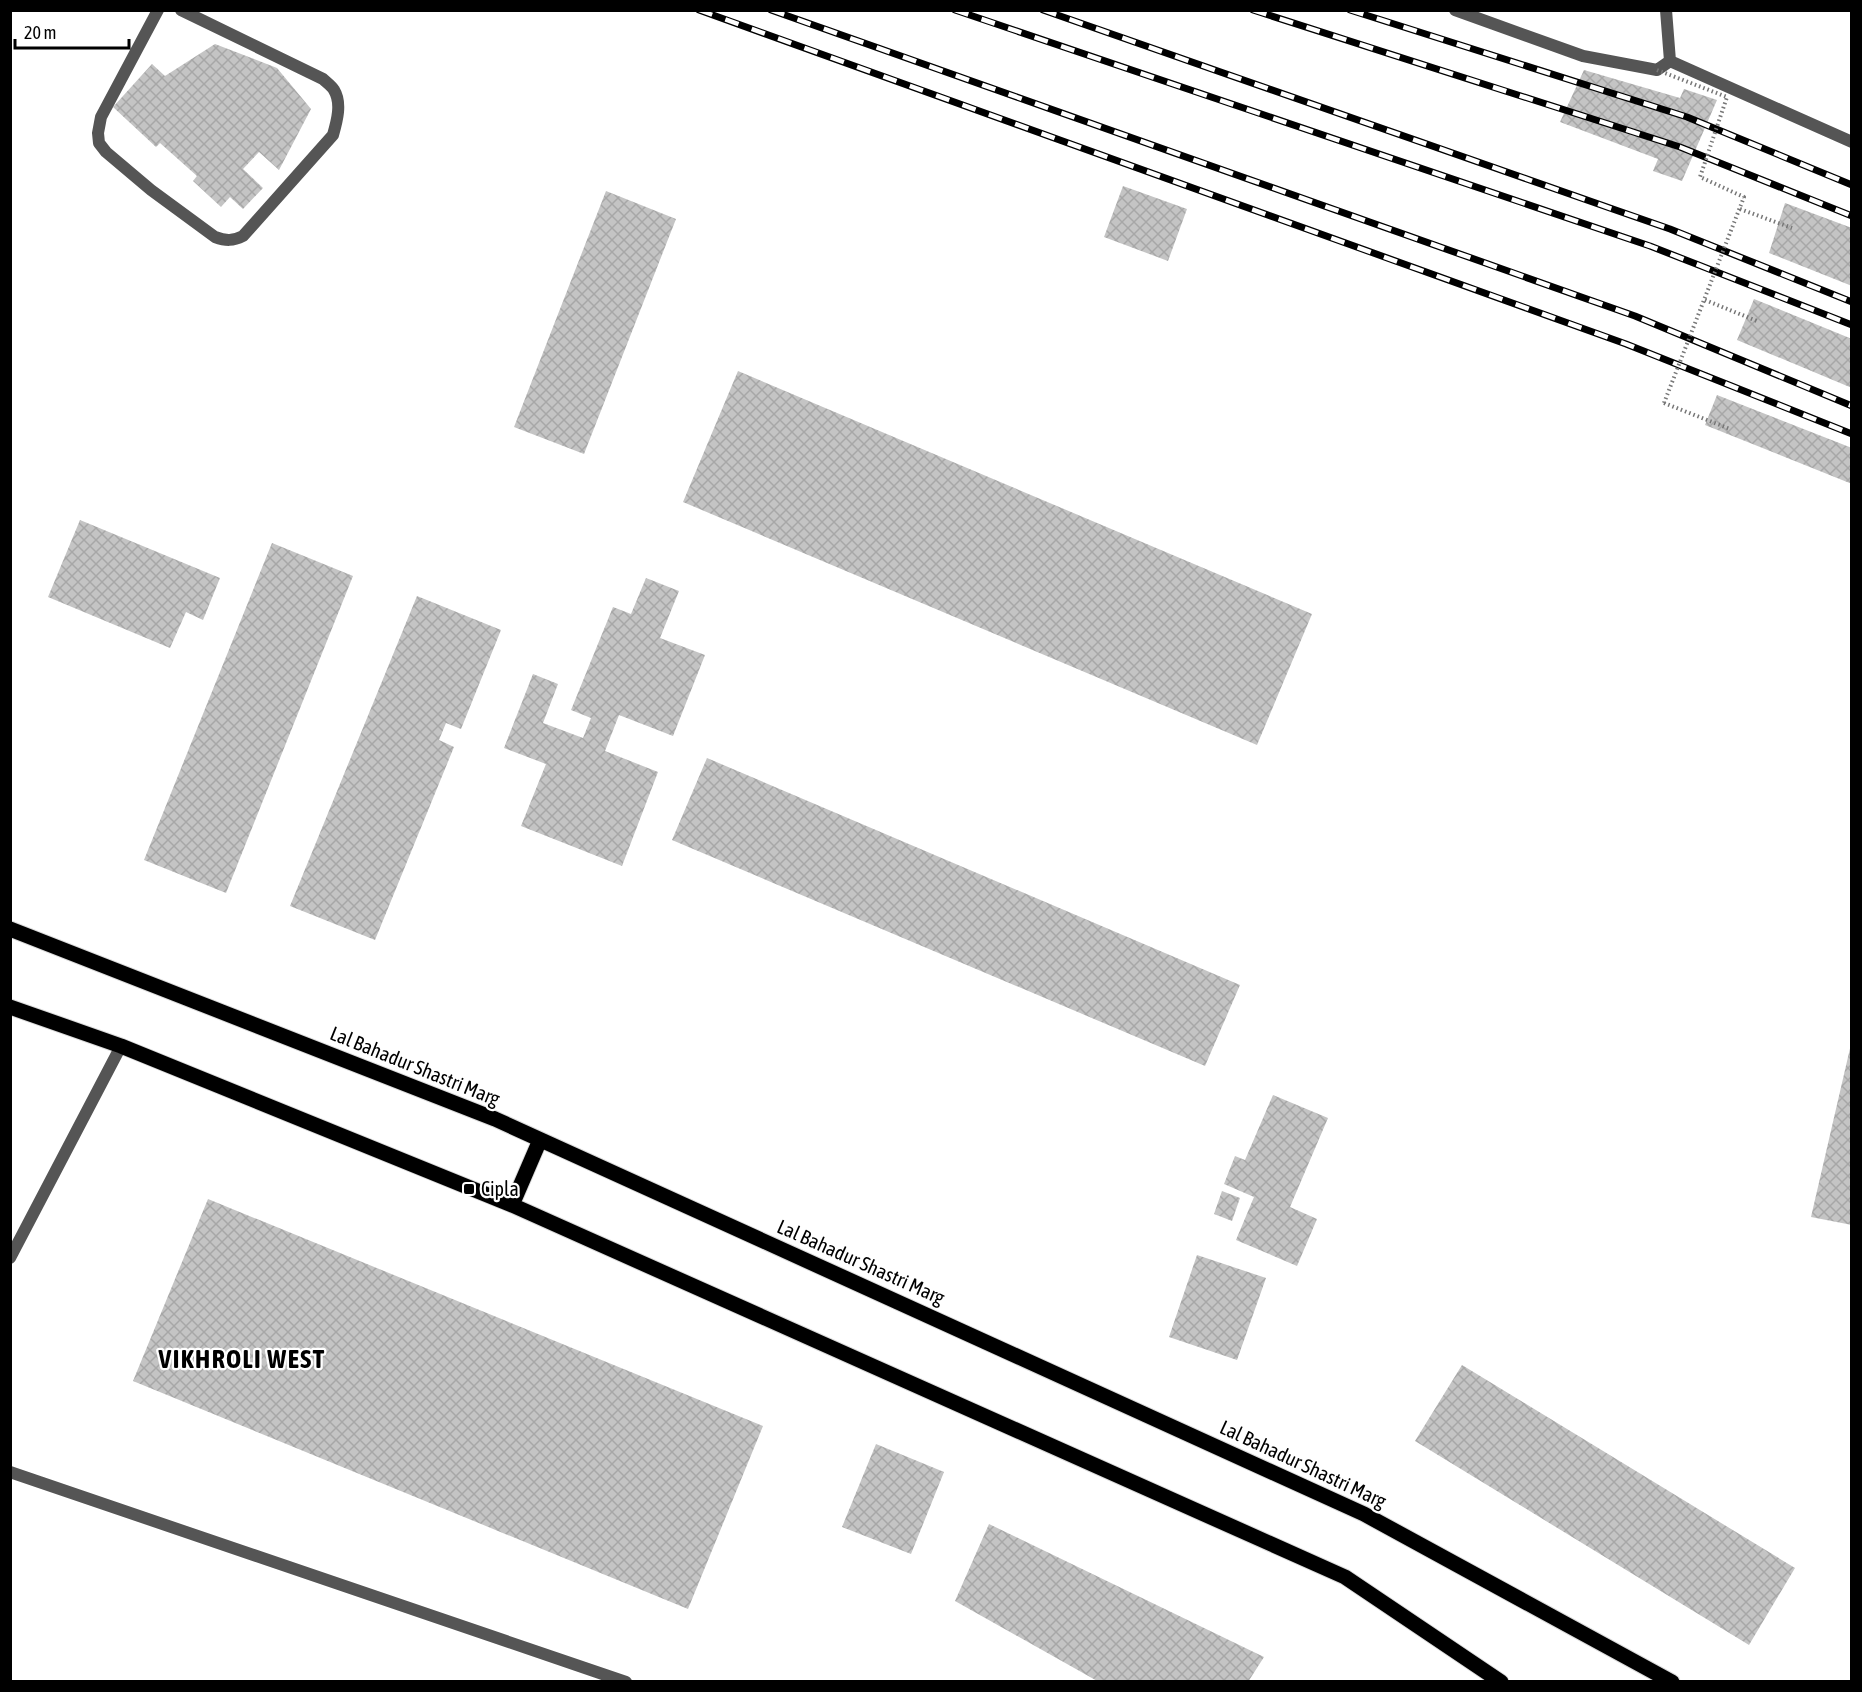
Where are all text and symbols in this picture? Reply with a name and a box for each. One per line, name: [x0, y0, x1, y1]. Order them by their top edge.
scale bar: [15, 12, 129, 50]
text: 20 m: [24, 22, 56, 43]
street label: Lal Bahadur Shastri Marg: [327, 1021, 504, 1110]
place label: Cipla: [481, 1177, 519, 1200]
marker: Cipla: [462, 1182, 476, 1196]
street label: Lal Bahadur Shastri Marg: [774, 1214, 949, 1309]
district label: VIKHROLI WEST: [157, 1344, 326, 1374]
street label: Lal Bahadur Shastri Marg: [1216, 1415, 1390, 1512]

